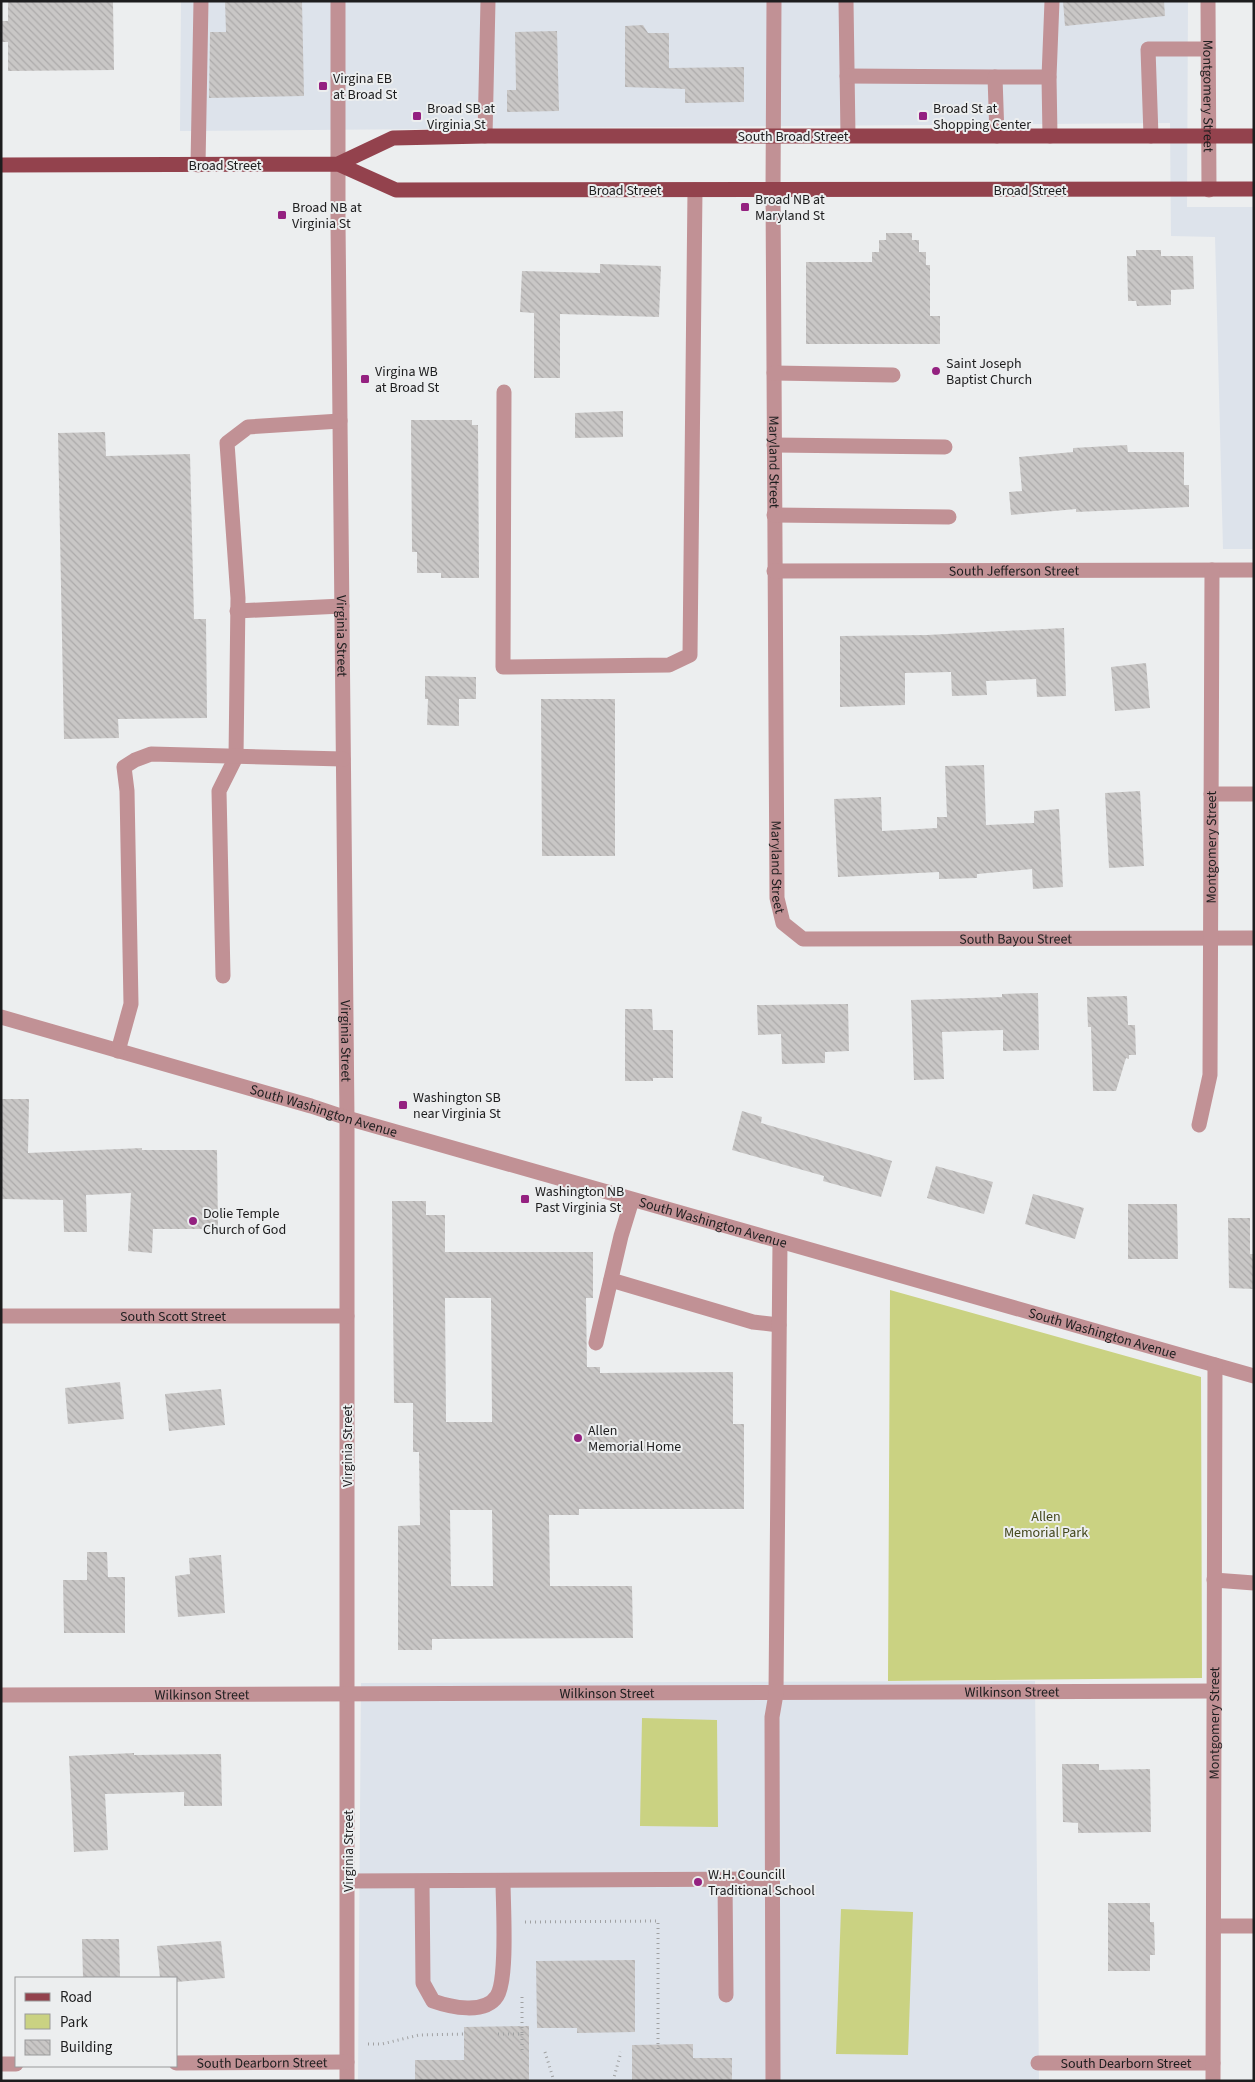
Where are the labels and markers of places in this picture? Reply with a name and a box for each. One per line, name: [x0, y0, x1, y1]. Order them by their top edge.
place label: Virgina EB at Broad St: [333, 69, 398, 105]
marker: Virgina EB at Broad St: [317, 80, 329, 92]
place label: Broad SB at Virginia St: [427, 99, 495, 135]
place label: Broad St at Shopping Center: [933, 99, 1031, 135]
marker: Broad SB at Virginia St: [411, 110, 423, 122]
marker: Broad St at Shopping Center: [917, 110, 929, 122]
place label: Broad NB at Maryland St: [755, 190, 825, 226]
place label: Broad NB at Virginia St: [292, 198, 362, 234]
marker: Broad NB at Maryland St: [739, 201, 751, 213]
marker: Broad NB at Virginia St: [276, 209, 288, 221]
place label: Saint Joseph Baptist Church: [946, 354, 1032, 390]
place label: Virgina WB at Broad St: [375, 362, 440, 398]
marker: Saint Joseph Baptist Church: [930, 365, 942, 377]
marker: Virgina WB at Broad St: [359, 373, 371, 385]
place label: Washington SB near Virginia St: [413, 1088, 501, 1124]
marker: Washington SB near Virginia St: [397, 1099, 409, 1111]
place label: Washington NB Past Virginia St: [535, 1182, 624, 1218]
marker: Washington NB Past Virginia St: [519, 1193, 531, 1205]
place label: Dolie Temple Church of God: [203, 1204, 286, 1240]
marker: Dolie Temple Church of God: [187, 1215, 199, 1227]
place label: Allen Memorial Home: [588, 1421, 681, 1457]
marker: Allen Memorial Home: [572, 1432, 584, 1444]
place label: W.H. Councill Traditional School: [708, 1865, 815, 1901]
marker: W.H. Councill Traditional School: [692, 1876, 704, 1888]

